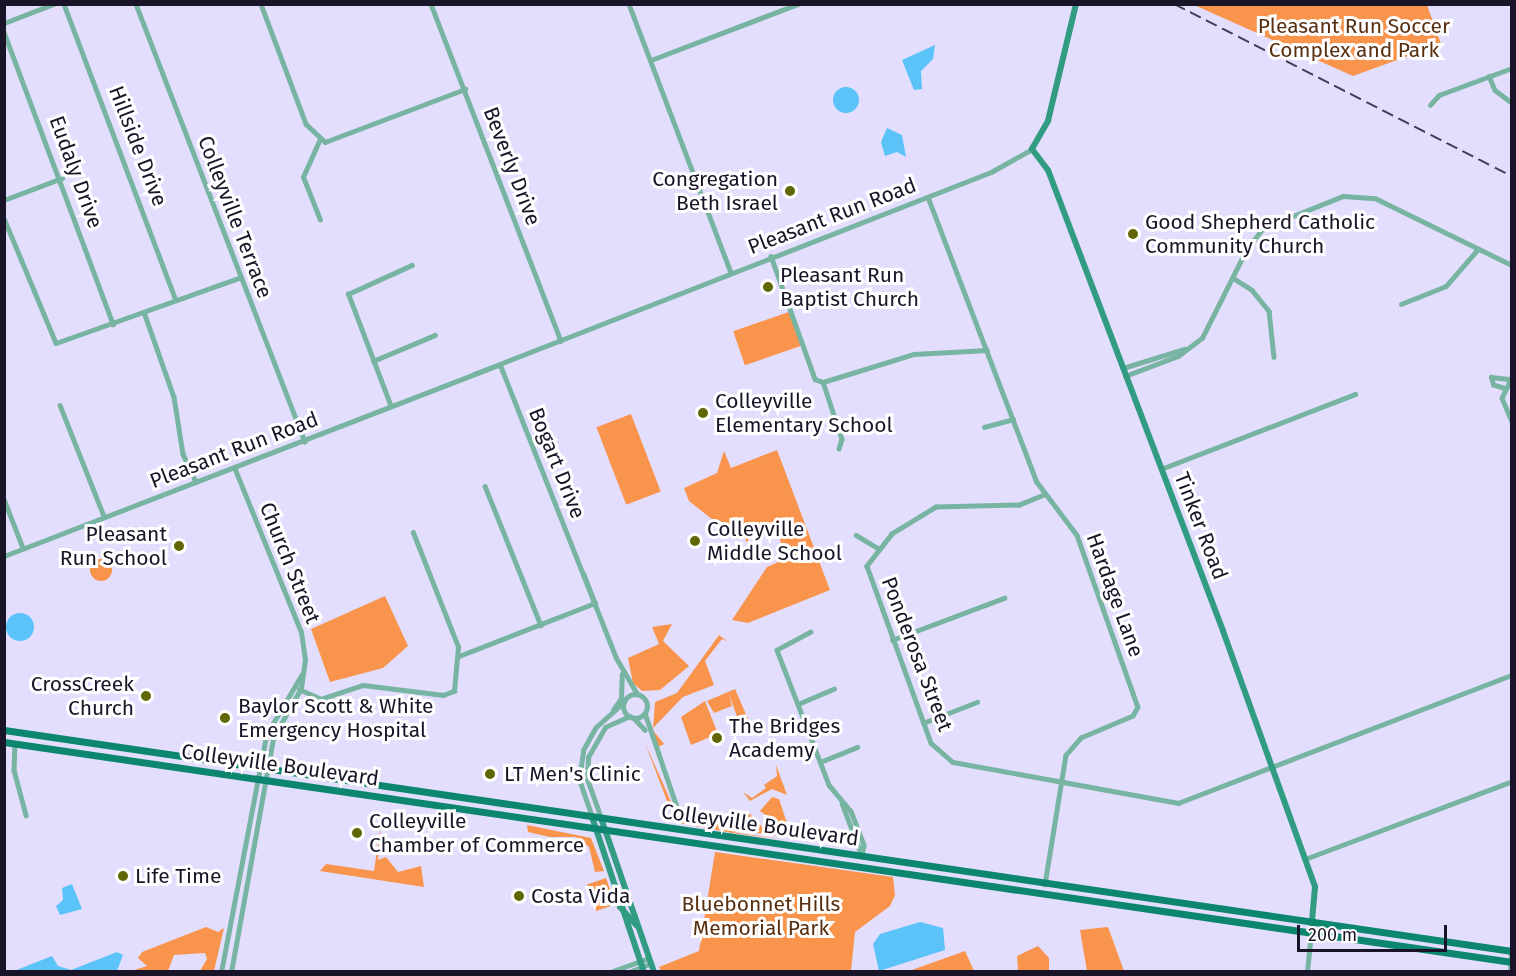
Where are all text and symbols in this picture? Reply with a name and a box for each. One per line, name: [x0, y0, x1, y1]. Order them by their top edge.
park label: Pleasant Run Soccer Complex and Park: [1258, 13, 1450, 63]
street label: Hillside Drive: [103, 82, 173, 210]
street label: Beverly Drive: [478, 103, 546, 229]
street label: Eudaly Drive: [44, 112, 108, 232]
street label: Colleyville Terrace: [192, 132, 278, 302]
place label: Congregation Beth Israel: [652, 166, 778, 216]
street label: Pleasant Run Road: [744, 172, 920, 260]
marker: Congregation Beth Israel: [783, 184, 797, 198]
place label: Good Shepherd Catholic Community Church: [1145, 209, 1375, 259]
marker: Good Shepherd Catholic Community Church: [1126, 227, 1140, 241]
place label: Pleasant Run Baptist Church: [780, 262, 919, 312]
marker: Pleasant Run Baptist Church: [761, 280, 775, 294]
place label: Colleyville Elementary School: [715, 388, 893, 438]
street label: Bogart Drive: [523, 404, 591, 522]
street label: Pleasant Run Road: [146, 406, 322, 494]
marker: Colleyville Elementary School: [696, 406, 710, 420]
street label: Tinker Road: [1169, 469, 1233, 583]
street label: Church Street: [254, 499, 326, 627]
place label: Colleyville Middle School: [707, 516, 842, 566]
place label: Pleasant Run School: [60, 521, 167, 571]
street label: Hardage Lane: [1081, 530, 1149, 660]
marker: Colleyville Middle School: [688, 534, 702, 548]
marker: Pleasant Run School: [172, 539, 186, 553]
street label: Ponderosa Street: [876, 573, 958, 735]
place label: CrossCreek Church: [31, 671, 134, 721]
marker: CrossCreek Church: [139, 689, 153, 703]
place label: Baylor Scott & White Emergency Hospital: [238, 693, 433, 743]
marker: Baylor Scott & White Emergency Hospital: [216, 709, 234, 727]
place label: The Bridges Academy: [729, 713, 840, 763]
marker: The Bridges Academy: [710, 731, 724, 745]
street label: Colleyville Boulevard: [180, 739, 380, 791]
place label: LT Men's Clinic: [504, 761, 641, 787]
marker: LT Men's Clinic: [481, 765, 499, 783]
street label: Colleyville Boulevard: [660, 799, 860, 851]
place label: Colleyville Chamber of Commerce: [369, 808, 584, 858]
marker: Colleyville Chamber of Commerce: [350, 826, 364, 840]
place label: Life Time: [135, 863, 221, 889]
marker: Life Time: [116, 869, 130, 883]
place label: Costa Vida: [531, 883, 630, 909]
marker: Costa Vida: [512, 889, 526, 903]
park label: Bluebonnet Hills Memorial Park: [682, 891, 840, 941]
scale bar: [1300, 913, 1450, 951]
text: 200 m: [1308, 924, 1357, 946]

